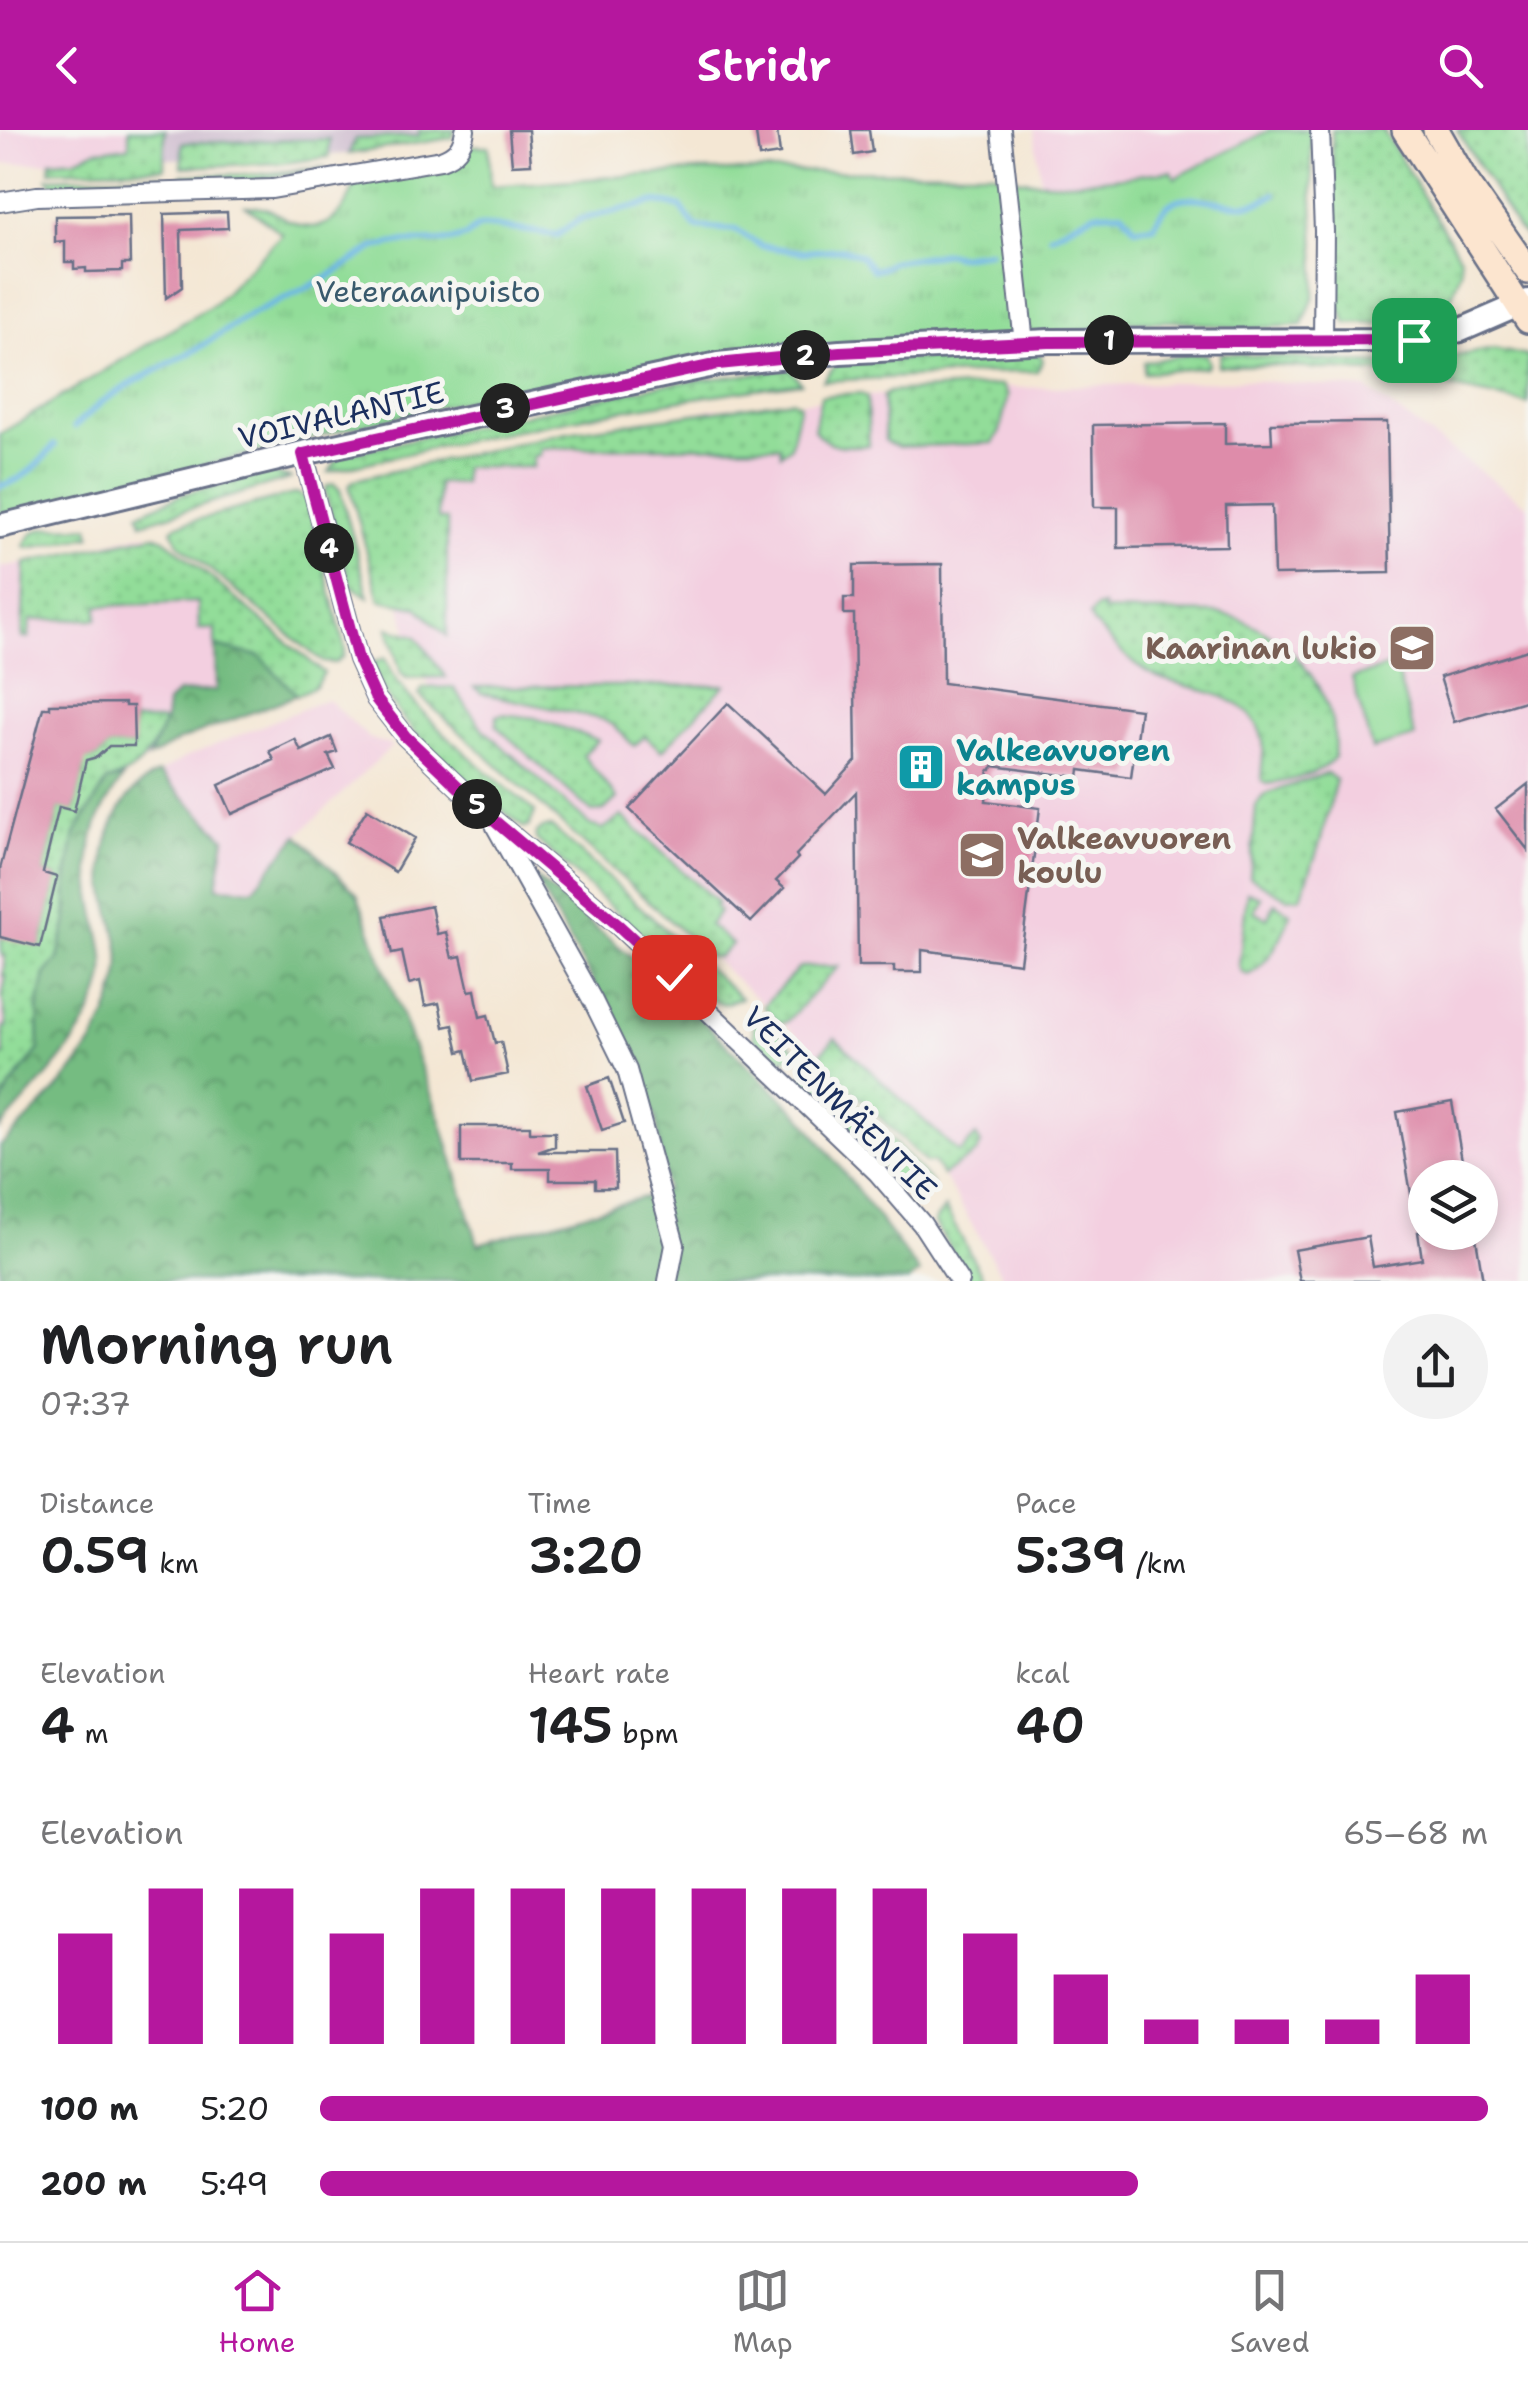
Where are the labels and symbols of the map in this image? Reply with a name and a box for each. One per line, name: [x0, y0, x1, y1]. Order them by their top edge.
park label: Veteraanipuisto: [315, 271, 541, 312]
pin: [1372, 298, 1457, 383]
pin: 1: [1084, 315, 1134, 365]
pin: 2: [780, 330, 830, 380]
street label: VOIVALANTIE: [234, 371, 448, 459]
pin: 3: [480, 383, 530, 433]
pin: 4: [304, 523, 354, 573]
school or university icon: Kaarinan lukio: [1386, 622, 1438, 674]
place label: Kaarinan lukio: [1145, 628, 1377, 669]
place label: Valkeavuoren kampus: [956, 730, 1170, 805]
building icon: Valkeavuoren kampus: [895, 741, 947, 793]
pin: 5: [452, 779, 502, 829]
place label: Valkeavuoren koulu: [1017, 818, 1231, 893]
school or university icon: Valkeavuoren koulu: [956, 829, 1008, 881]
pin: [632, 935, 717, 1020]
street label: VEITENMÄENTIE: [734, 997, 946, 1209]

